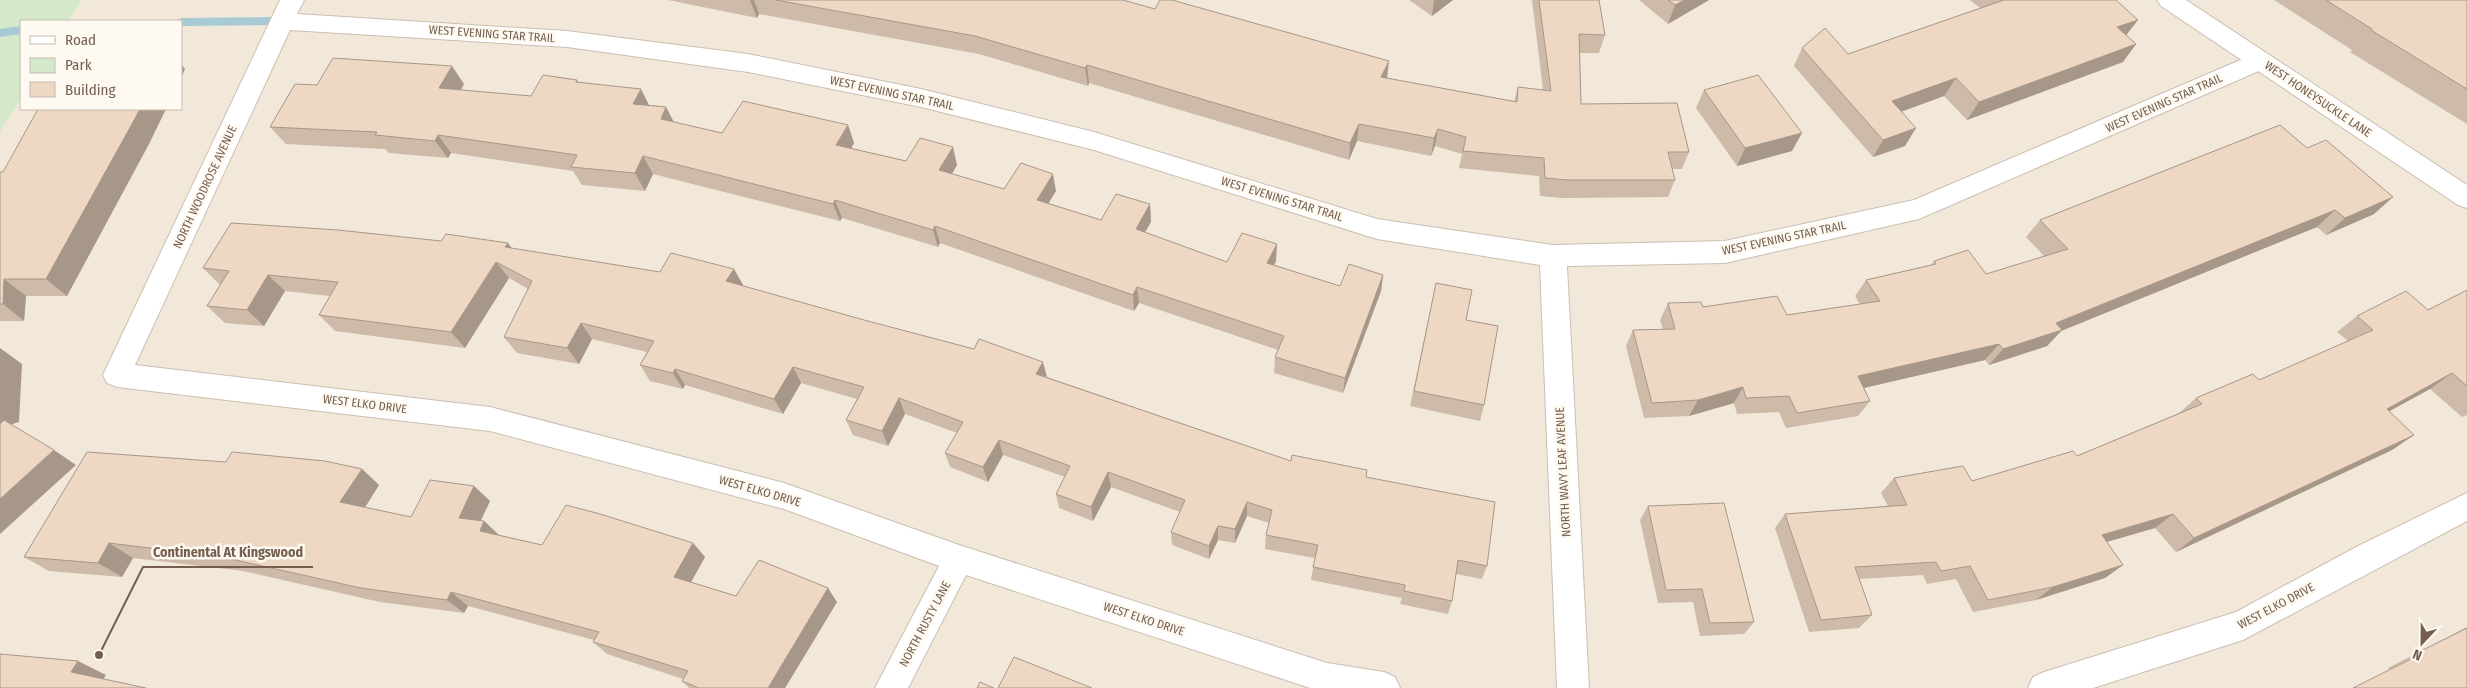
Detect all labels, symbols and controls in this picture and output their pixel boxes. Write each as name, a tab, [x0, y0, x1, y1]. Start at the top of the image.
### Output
legend	[20, 20, 182, 110]
street label: WEST EVENING STAR TRAIL	[428, 23, 556, 45]
text: Road	[65, 31, 96, 49]
text: Park	[65, 56, 92, 74]
street label: WEST HONEYSUCKLE LANE	[2262, 58, 2374, 140]
street label: WEST EVENING STAR TRAIL	[2103, 71, 2225, 135]
street label: WEST EVENING STAR TRAIL	[829, 73, 956, 113]
text: Building	[65, 81, 116, 99]
street label: NORTH WOODROSE AVENUE	[170, 123, 240, 251]
street label: WEST EVENING STAR TRAIL	[1219, 174, 1345, 224]
street label: WEST EVENING STAR TRAIL	[1721, 218, 1848, 258]
street label: WEST ELKO DRIVE	[322, 392, 408, 416]
street label: NORTH WAVY LEAF AVENUE	[1553, 406, 1573, 537]
street label: WEST ELKO DRIVE	[717, 473, 803, 509]
callout: Continental At Kingswood	[143, 538, 313, 567]
text: Continental At Kingswood	[153, 544, 303, 561]
street label: NORTH RUSTY LANE	[897, 579, 954, 669]
street label: WEST ELKO DRIVE	[2235, 580, 2317, 632]
street label: WEST ELKO DRIVE	[1102, 599, 1187, 639]
north arrow	[2397, 618, 2447, 668]
text: N	[2410, 645, 2424, 664]

